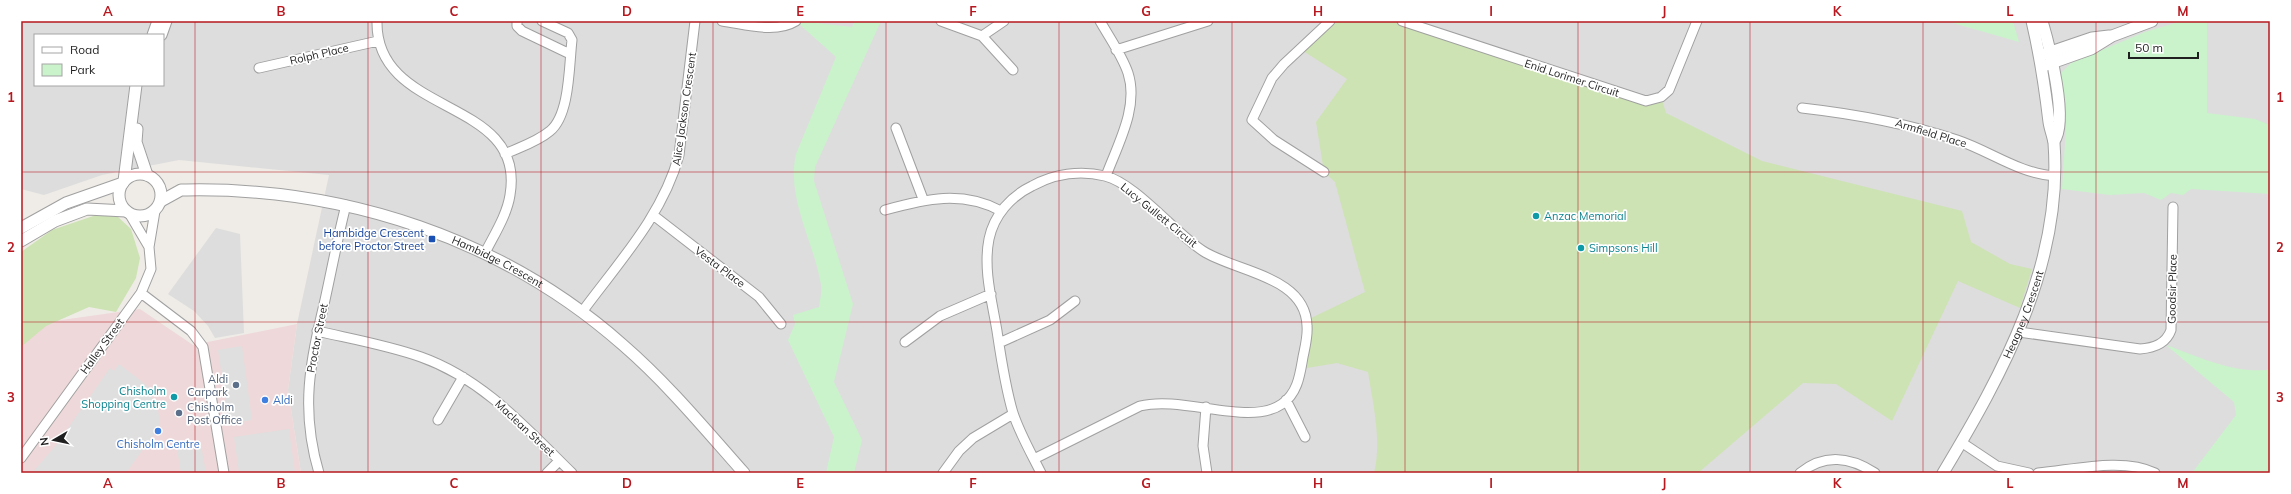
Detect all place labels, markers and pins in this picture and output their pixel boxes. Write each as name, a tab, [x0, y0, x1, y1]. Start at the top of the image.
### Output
place label: Anzac Memorial	[1544, 209, 1626, 223]
marker: Anzac Memorial	[1531, 211, 1541, 221]
place label: Hambidge Crescent before Proctor Street	[319, 226, 424, 253]
marker: Hambidge Crescent before Proctor Street	[427, 234, 437, 244]
place label: Simpsons Hill	[1589, 241, 1658, 255]
marker: Simpsons Hill	[1576, 243, 1586, 253]
place label: Aldi Carpark	[187, 372, 228, 399]
marker: Aldi Carpark	[231, 380, 241, 390]
place label: Chisholm Shopping Centre	[81, 384, 166, 411]
marker: Chisholm Shopping Centre	[169, 392, 179, 402]
place label: Aldi	[273, 393, 293, 407]
marker: Aldi	[260, 395, 270, 405]
place label: Chisholm Post Office	[187, 400, 242, 427]
marker: Chisholm Post Office	[174, 408, 184, 418]
marker: Chisholm Centre	[153, 426, 163, 436]
place label: Chisholm Centre	[116, 437, 200, 451]

